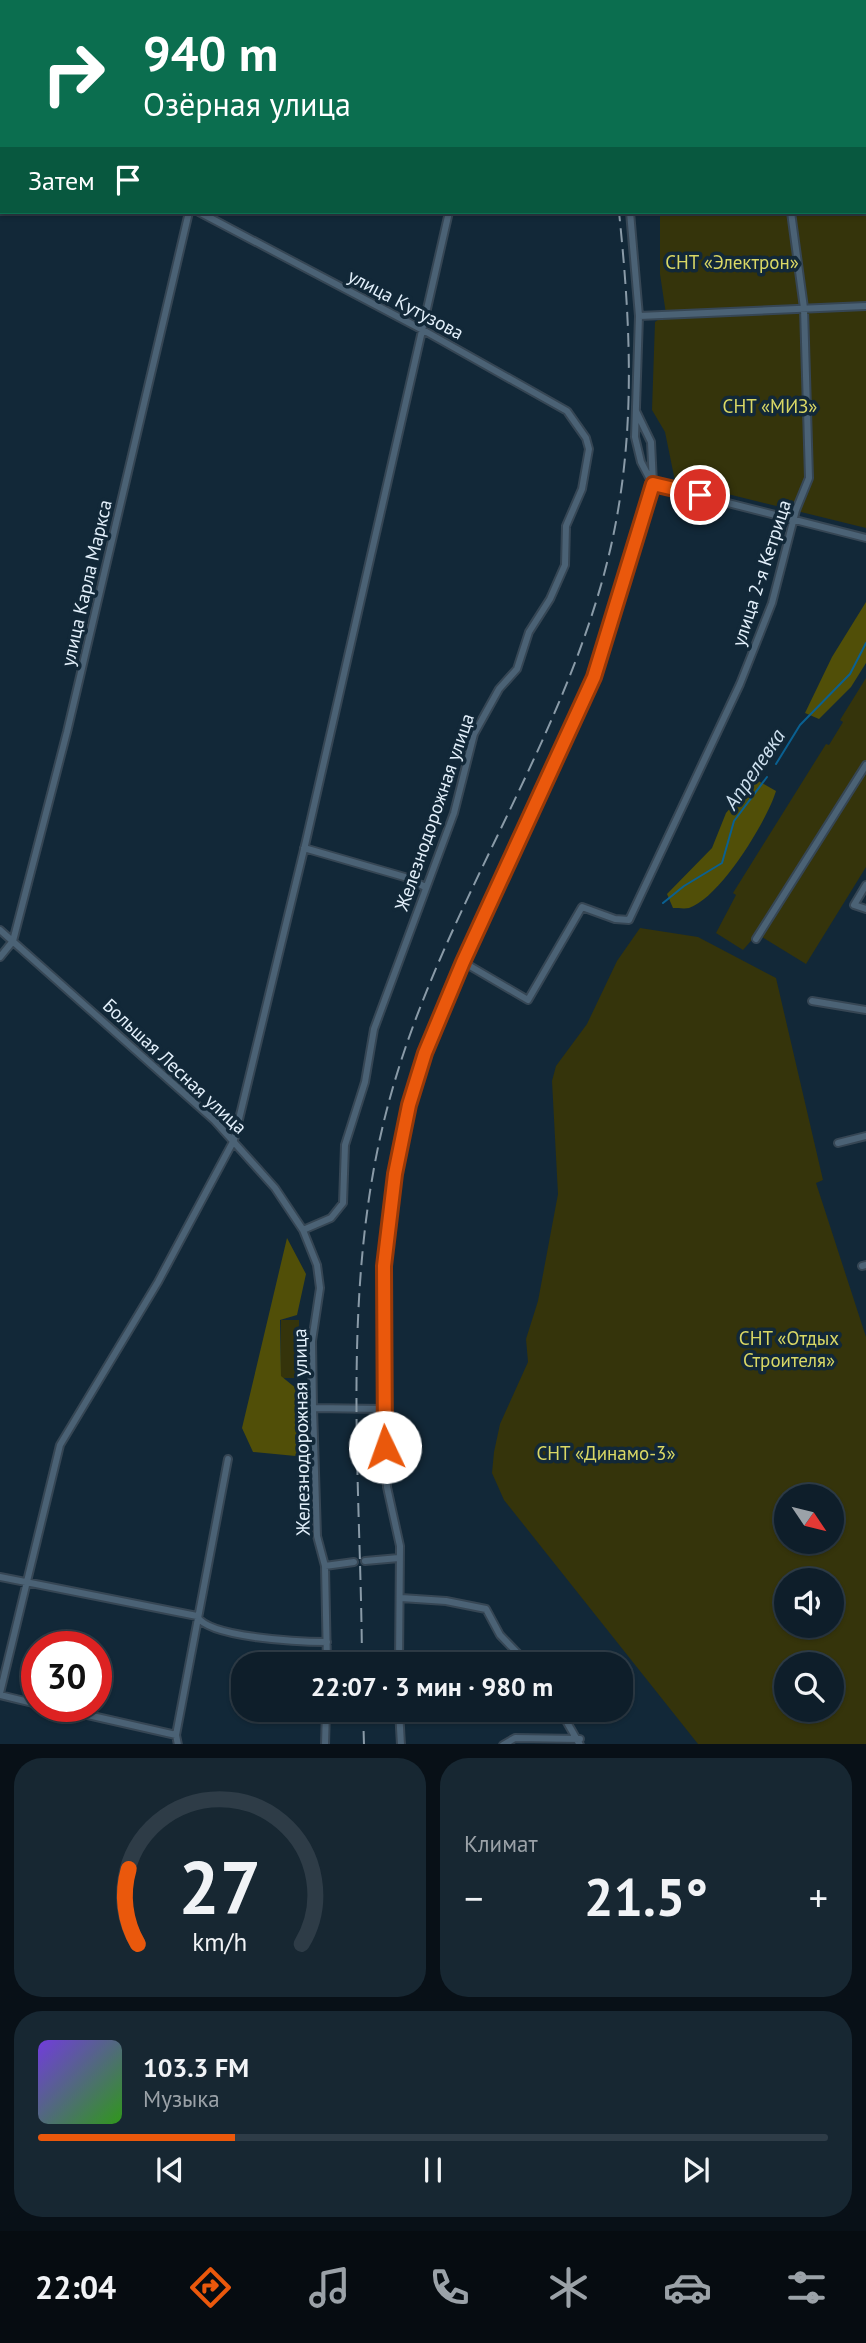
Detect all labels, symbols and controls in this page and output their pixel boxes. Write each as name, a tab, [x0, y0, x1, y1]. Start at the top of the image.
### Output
text: 940 m	[143, 21, 278, 85]
icon: right	[28, 28, 119, 119]
text: Озёрная улица	[143, 83, 351, 125]
icon: arrive	[109, 161, 147, 199]
text: Затем	[28, 164, 95, 197]
park label: СНТ «Электрон»	[665, 250, 799, 274]
street label: улица Кутузова	[344, 263, 468, 345]
park label: СНТ «МИЗ»	[723, 394, 817, 418]
pin	[670, 465, 730, 525]
icon: arrive	[681, 476, 719, 514]
street label: улица Карла Маркса	[55, 497, 117, 669]
street label: улица 2-я Кетрица	[726, 497, 796, 649]
street label: Железнодорожная улица	[389, 710, 479, 915]
water label: Апрелевка	[717, 723, 791, 815]
street label: Большая Лесная улица	[98, 993, 252, 1139]
park label: СНТ «Отдых Строителя»	[739, 1326, 839, 1372]
street label: Железнодорожная улица	[287, 1328, 315, 1537]
position arrow	[348, 1410, 422, 1484]
park label: СНТ «Динамо-3»	[536, 1441, 676, 1465]
north arrow	[774, 1484, 844, 1554]
map controls	[774, 1484, 844, 1722]
button: sound	[774, 1568, 844, 1638]
speed limit sign: 30	[21, 1631, 112, 1722]
button: search	[774, 1652, 844, 1722]
text: 22:07 · 3 мин · 980 m	[311, 1670, 553, 1703]
text: Климат	[464, 1829, 538, 1858]
text: 27	[179, 1840, 261, 1934]
text: 21.5°	[584, 1863, 708, 1930]
text: −	[464, 1873, 483, 1922]
text: +	[809, 1873, 828, 1922]
text: km/h	[193, 1925, 247, 1957]
text: 103.3 FM	[143, 2051, 249, 2084]
text: Музыка	[143, 2084, 220, 2113]
icon: previous	[151, 2151, 189, 2189]
icon: pause	[414, 2151, 452, 2189]
icon: next	[677, 2151, 715, 2189]
icon: directions	[186, 2263, 235, 2312]
icon: music	[305, 2263, 354, 2312]
icon: phone	[425, 2263, 474, 2312]
icon: climate	[544, 2263, 593, 2312]
icon: car	[663, 2263, 712, 2312]
icon: filters	[782, 2263, 831, 2312]
text: 22:04	[35, 2266, 116, 2308]

